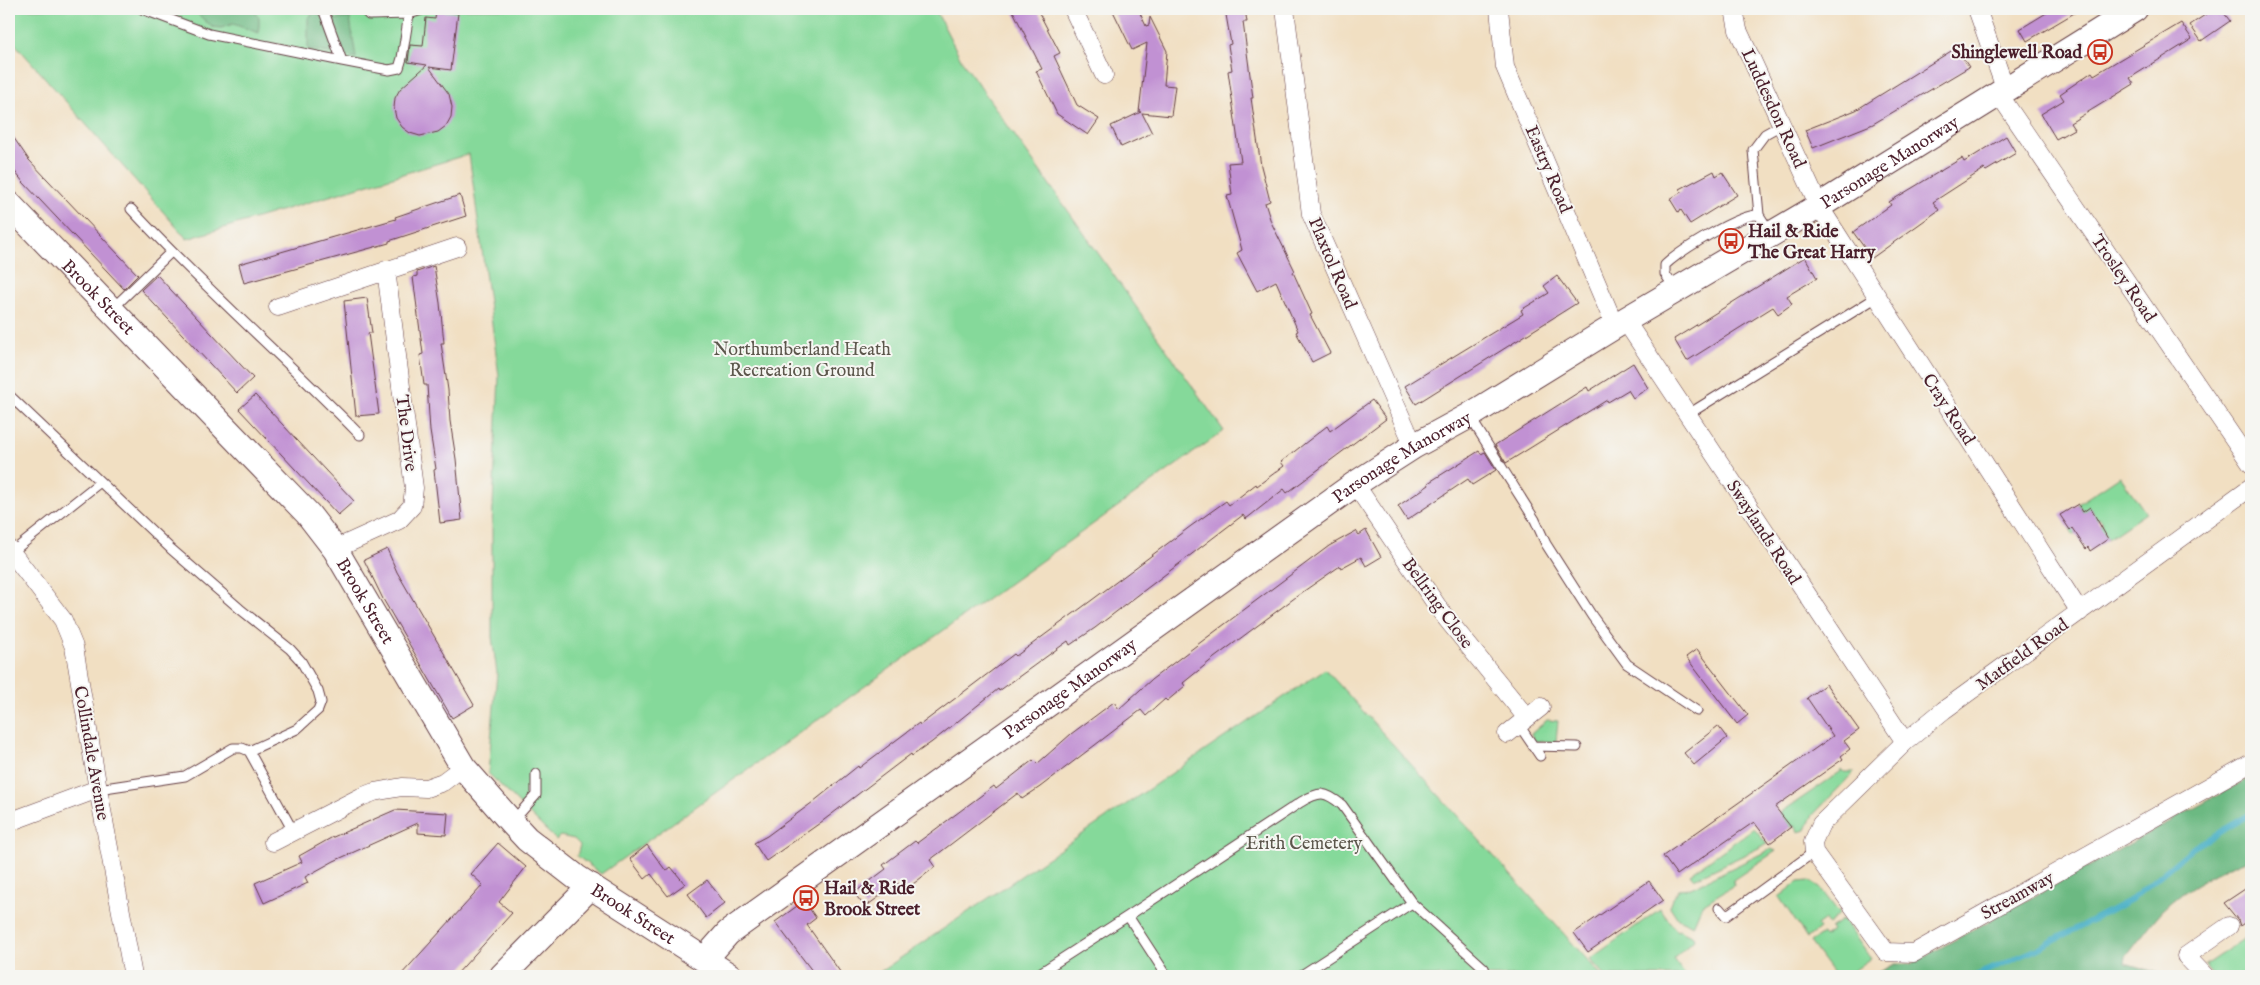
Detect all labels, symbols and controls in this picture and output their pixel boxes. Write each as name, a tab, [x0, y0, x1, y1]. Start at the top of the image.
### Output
bus stop icon: Shinglewell Road	[2087, 39, 2113, 65]
place label: Shinglewell Road	[1951, 42, 2082, 65]
street label: Luddesdon Road	[1735, 45, 1811, 172]
street label: Parsonage Manorway	[1817, 111, 1964, 215]
street label: Eastry Road	[1519, 122, 1576, 217]
street label: Plaxtol Road	[1302, 214, 1361, 313]
place label: Hail & Ride The Great Harry	[1747, 221, 1876, 265]
bus stop icon: Hail & Ride The Great Harry	[1718, 228, 1744, 254]
street label: Trosley Road	[2085, 231, 2161, 327]
street label: Brook Street	[56, 255, 139, 340]
park label: Northumberland Heath Recreation Ground	[713, 339, 891, 383]
street label: Cray Road	[1916, 370, 1980, 450]
street label: The Drive	[389, 394, 422, 473]
street label: Parsonage Manorway	[1329, 407, 1476, 509]
street label: Swaylands Road	[1720, 476, 1805, 590]
street label: Brook Street	[330, 554, 398, 649]
street label: Bellring Close	[1396, 554, 1477, 654]
street label: Matfield Road	[1972, 614, 2074, 696]
street label: Parsonage Manorway	[999, 634, 1142, 745]
street label: Collindale Avenue	[67, 684, 114, 822]
park label: Erith Cemetery	[1246, 833, 1362, 856]
street label: Streamway	[1977, 867, 2058, 926]
place label: Hail & Ride Brook Street	[824, 878, 921, 922]
street label: Brook Street	[586, 879, 679, 951]
bus stop icon: Hail & Ride Brook Street	[793, 885, 819, 911]

